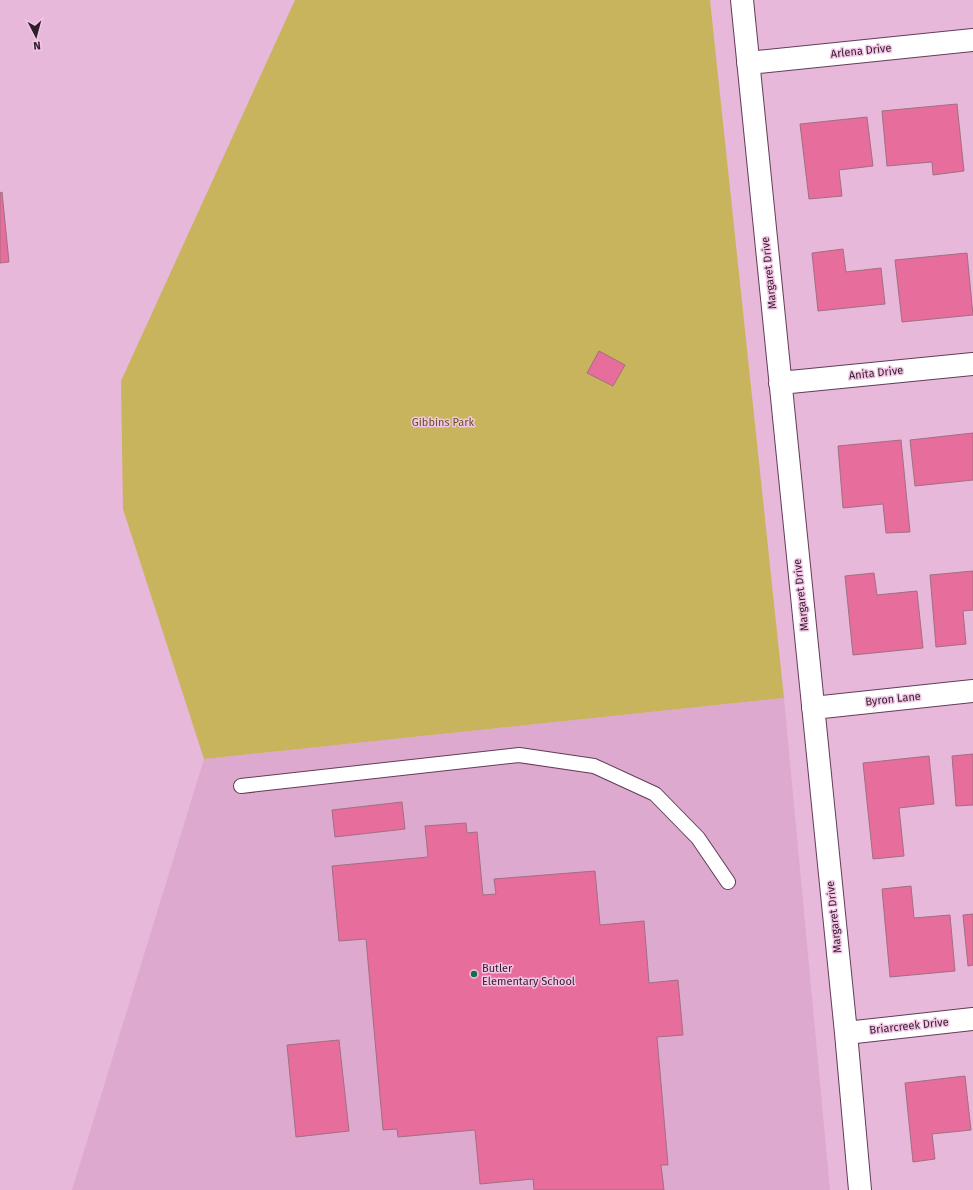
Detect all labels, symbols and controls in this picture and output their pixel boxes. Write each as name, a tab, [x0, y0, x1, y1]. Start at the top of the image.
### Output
north arrow	[16, 16, 56, 56]
text: N	[33, 39, 41, 52]
street label: Arlena Drive	[830, 41, 892, 61]
street label: Margaret Drive	[759, 236, 779, 310]
street label: Anita Drive	[848, 364, 904, 382]
park label: Gibbins Park	[412, 416, 475, 429]
street label: Margaret Drive	[791, 558, 811, 632]
street label: Byron Lane	[865, 690, 921, 708]
street label: Margaret Drive	[824, 880, 844, 954]
place label: Butler Elementary School	[482, 962, 575, 988]
marker: Butler Elementary School	[469, 969, 479, 979]
street label: Briarcreek Drive	[869, 1015, 949, 1037]

